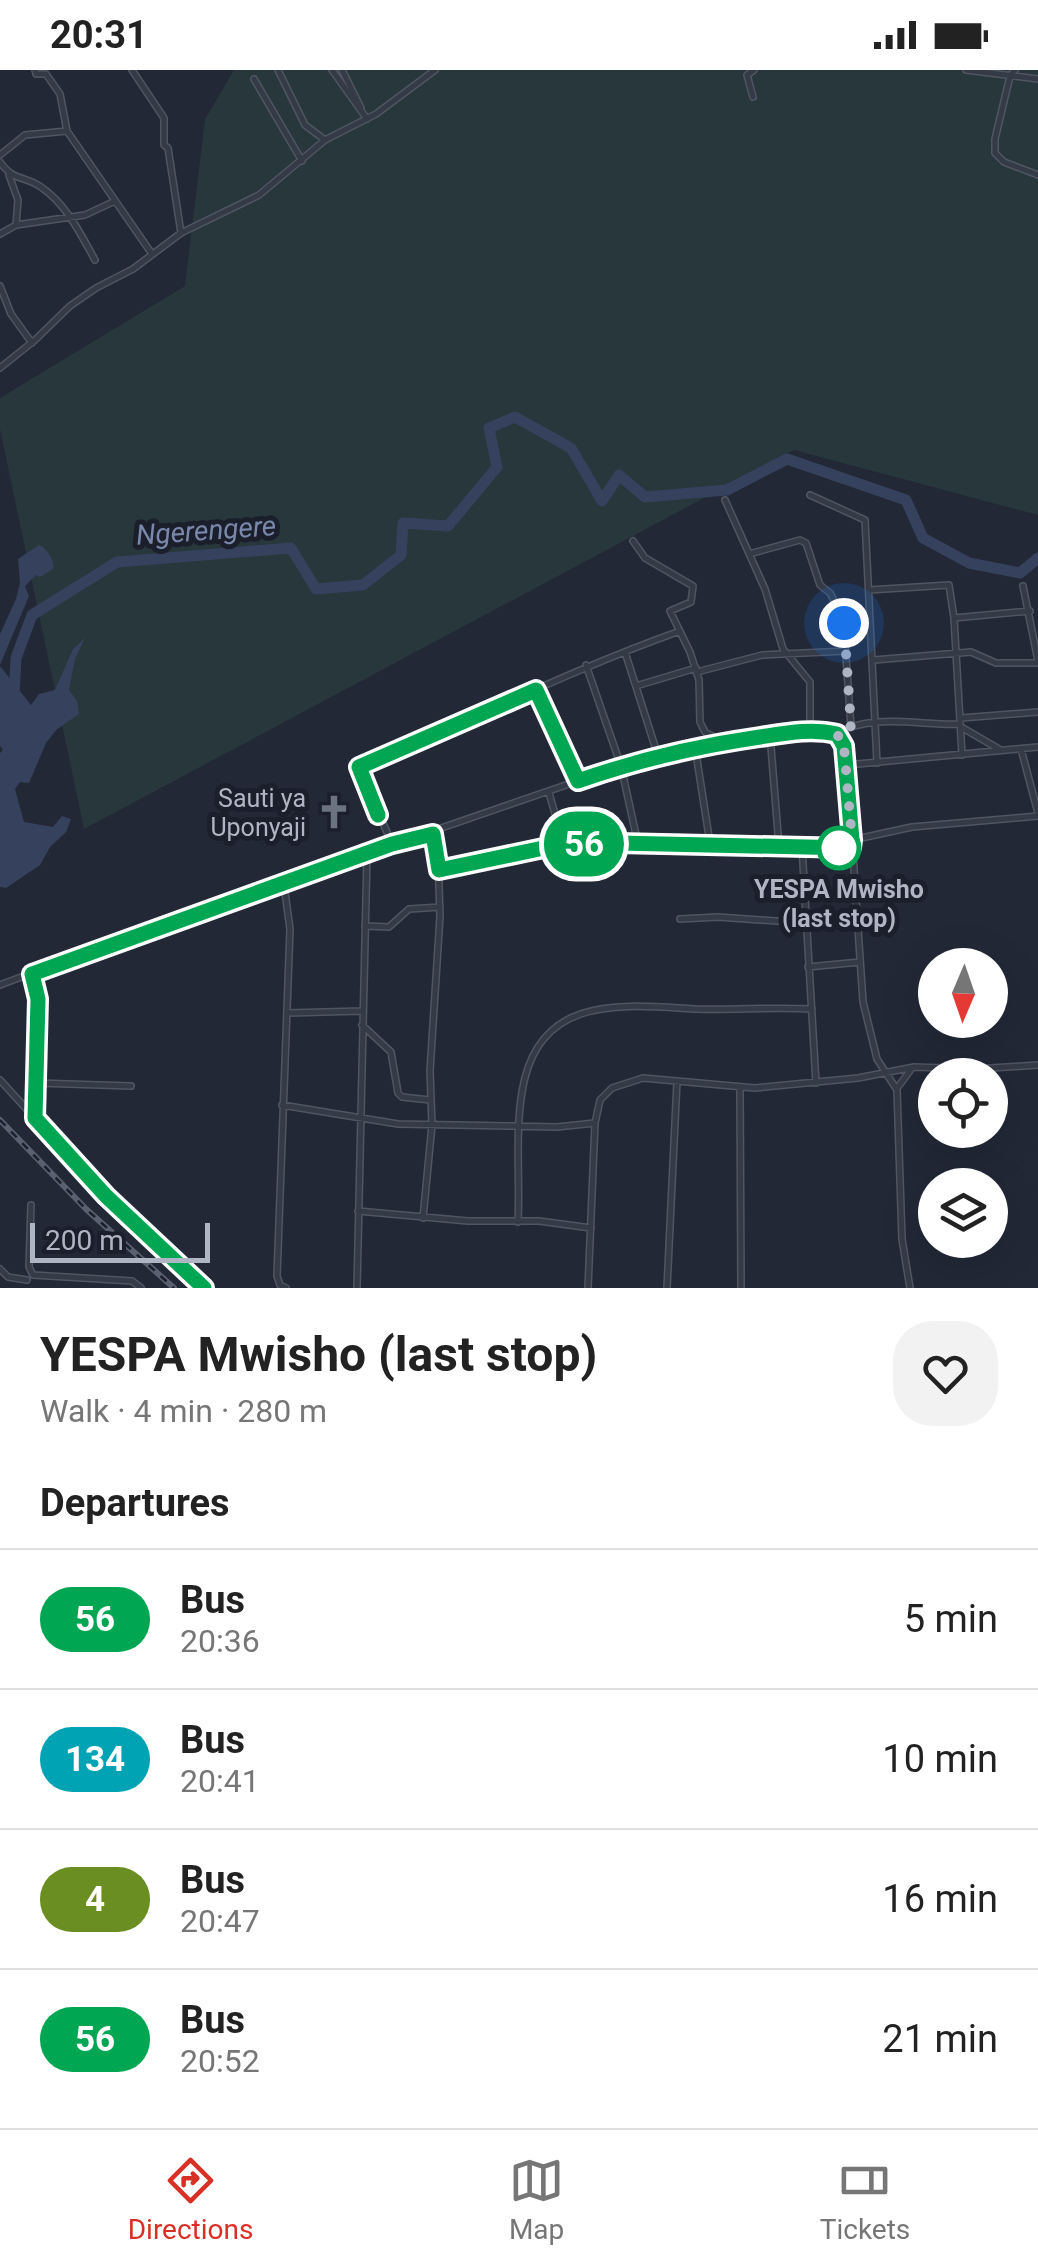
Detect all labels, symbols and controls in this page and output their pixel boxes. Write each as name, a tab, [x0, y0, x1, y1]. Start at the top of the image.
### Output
text: 20:31	[50, 13, 148, 57]
water label: Ngerengere	[135, 509, 277, 552]
your location	[819, 598, 869, 648]
place label: Sauti ya Uponyaji	[210, 784, 306, 842]
church icon: Sauti ya Uponyaji	[315, 793, 353, 831]
line badge: 56	[539, 812, 629, 876]
text: 56	[564, 824, 604, 865]
marker: YESPA Mwisho (last stop)	[818, 827, 860, 869]
place label: YESPA Mwisho (last stop)	[754, 875, 924, 933]
north arrow	[918, 948, 1008, 1038]
map controls	[918, 948, 1008, 1258]
button: locate	[918, 1058, 1008, 1148]
button: layers	[918, 1168, 1008, 1258]
scale bar	[30, 1218, 210, 1262]
text: 200 m	[45, 1224, 124, 1257]
button: heart	[893, 1321, 998, 1426]
text: YESPA Mwisho (last stop)	[40, 1326, 597, 1383]
text: Walk · 4 min · 280 m	[40, 1392, 327, 1430]
text: Departures	[40, 1481, 230, 1525]
text: Bus	[180, 1578, 245, 1622]
text: 5 min	[904, 1597, 998, 1641]
text: 56	[75, 1599, 115, 1640]
text: 20:36	[180, 1622, 260, 1660]
text: Bus	[180, 1718, 245, 1762]
text: 10 min	[882, 1737, 998, 1781]
text: 134	[65, 1739, 125, 1780]
text: 20:41	[180, 1762, 260, 1800]
text: Bus	[180, 1858, 245, 1902]
text: 16 min	[882, 1877, 998, 1921]
text: 4	[85, 1879, 105, 1920]
text: 20:47	[180, 1902, 260, 1940]
text: Bus	[180, 1998, 245, 2042]
text: 21 min	[882, 2017, 998, 2061]
text: 56	[75, 2019, 115, 2060]
text: 20:52	[180, 2042, 260, 2080]
tab: Directions	[128, 2153, 253, 2246]
tab: Map	[509, 2153, 564, 2246]
tab: Tickets	[820, 2153, 910, 2246]

